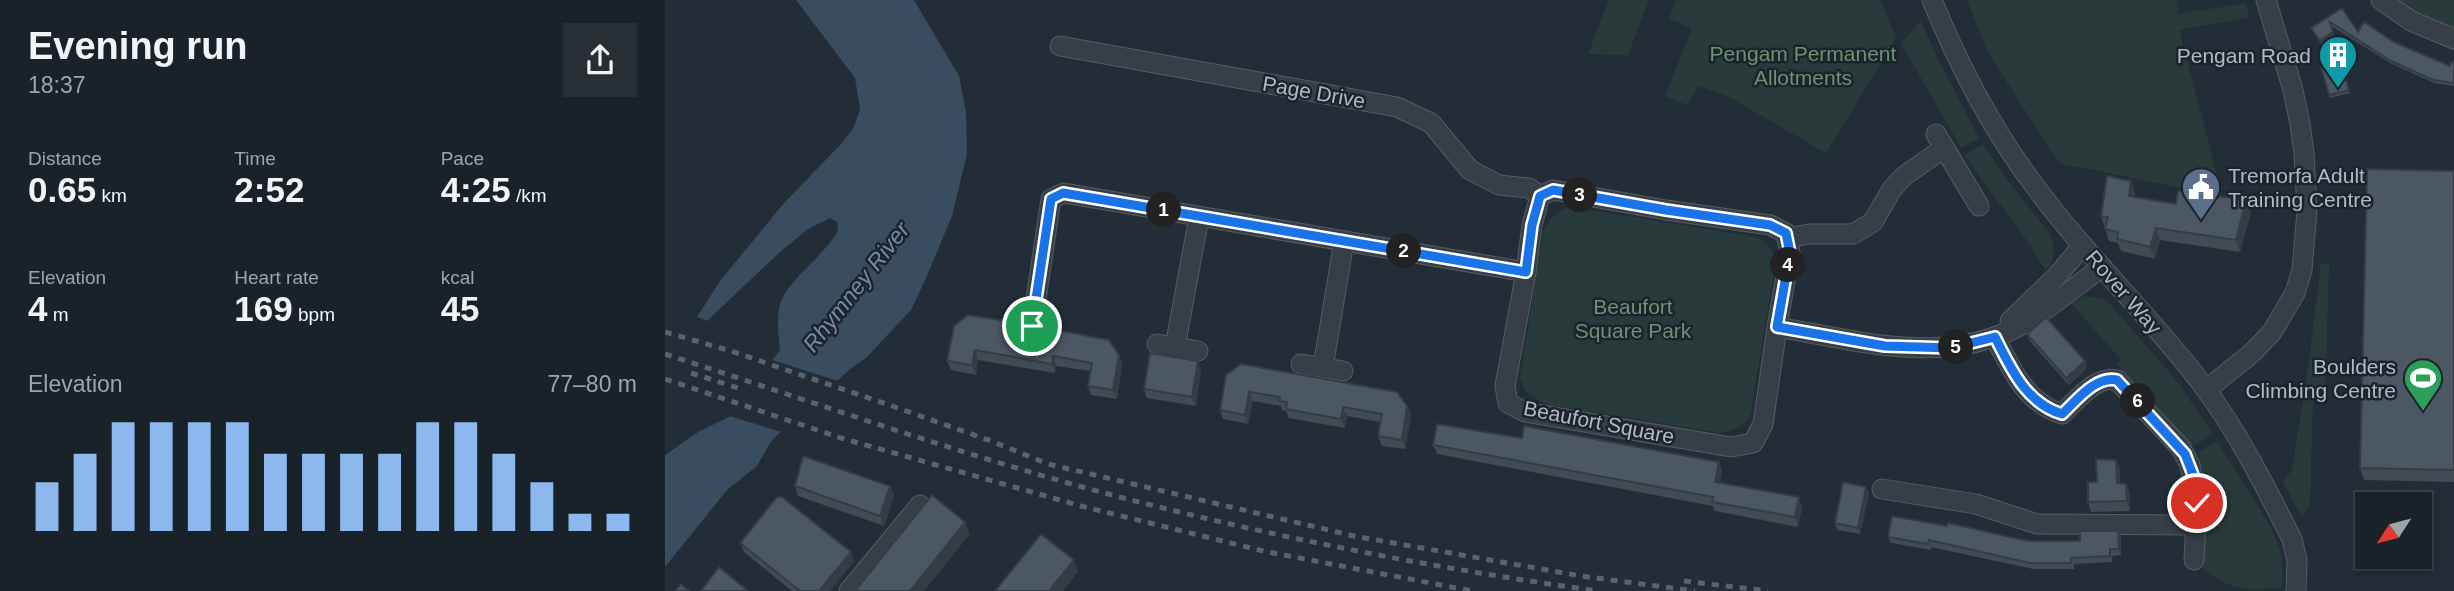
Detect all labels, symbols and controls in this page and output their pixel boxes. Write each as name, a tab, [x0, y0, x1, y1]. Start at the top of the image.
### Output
button: share	[563, 23, 637, 97]
text: Evening run	[28, 25, 248, 67]
building icon: Pengam Road	[2317, 34, 2359, 89]
park label: Pengam Permanent Allotments	[1710, 42, 1897, 89]
place label: Pengam Road	[2177, 44, 2311, 67]
text: 18:37	[28, 72, 86, 98]
street label: Page Drive	[1261, 72, 1367, 112]
text: Distance	[28, 148, 102, 169]
text: Time	[234, 148, 276, 169]
text: Pace	[441, 148, 484, 169]
place label: Tremorfa Adult Training Centre	[2228, 164, 2372, 211]
public building icon: Tremorfa Adult Training Centre	[2180, 166, 2222, 221]
text: 0.65	[28, 170, 96, 209]
text: 2:52	[234, 170, 304, 209]
text: 4:25	[441, 170, 511, 209]
pin: 3	[1563, 178, 1597, 212]
text: 3	[1574, 184, 1585, 205]
text: km	[96, 185, 127, 206]
text: /km	[511, 185, 547, 206]
pin: 1	[1147, 192, 1181, 228]
text: 1	[1158, 199, 1169, 220]
water label: Rhymney River	[797, 216, 915, 357]
pin: 2	[1387, 233, 1421, 268]
text: 2	[1398, 240, 1409, 261]
street label: Rover Way	[2082, 246, 2167, 339]
pin: 4	[1771, 247, 1805, 282]
text: 4	[1782, 254, 1793, 275]
text: Elevation	[28, 267, 106, 288]
text: Heart rate	[234, 267, 319, 288]
text: kcal	[441, 267, 474, 288]
text: 4	[28, 289, 47, 328]
text: 169	[234, 289, 293, 328]
text: 45	[441, 289, 480, 328]
park label: Beaufort Square Park	[1575, 295, 1692, 342]
pin	[1002, 296, 1062, 356]
text: m	[47, 304, 69, 325]
text: bpm	[293, 304, 335, 325]
icon: arrive	[1013, 307, 1051, 345]
pin: 5	[1939, 330, 1973, 364]
text: 5	[1950, 336, 1961, 357]
place label: Boulders Climbing Centre	[2245, 355, 2396, 402]
sports icon: Boulders Climbing Centre	[2402, 357, 2444, 412]
text: Elevation	[28, 371, 123, 397]
text: 77–80 m	[547, 371, 637, 397]
pin: 6	[2121, 384, 2155, 418]
text: 6	[2132, 390, 2143, 411]
street label: Beaufort Square	[1522, 396, 1676, 448]
pin	[2167, 473, 2227, 533]
icon: check	[2178, 484, 2216, 522]
north arrow	[2355, 492, 2433, 569]
map controls	[2355, 492, 2432, 569]

